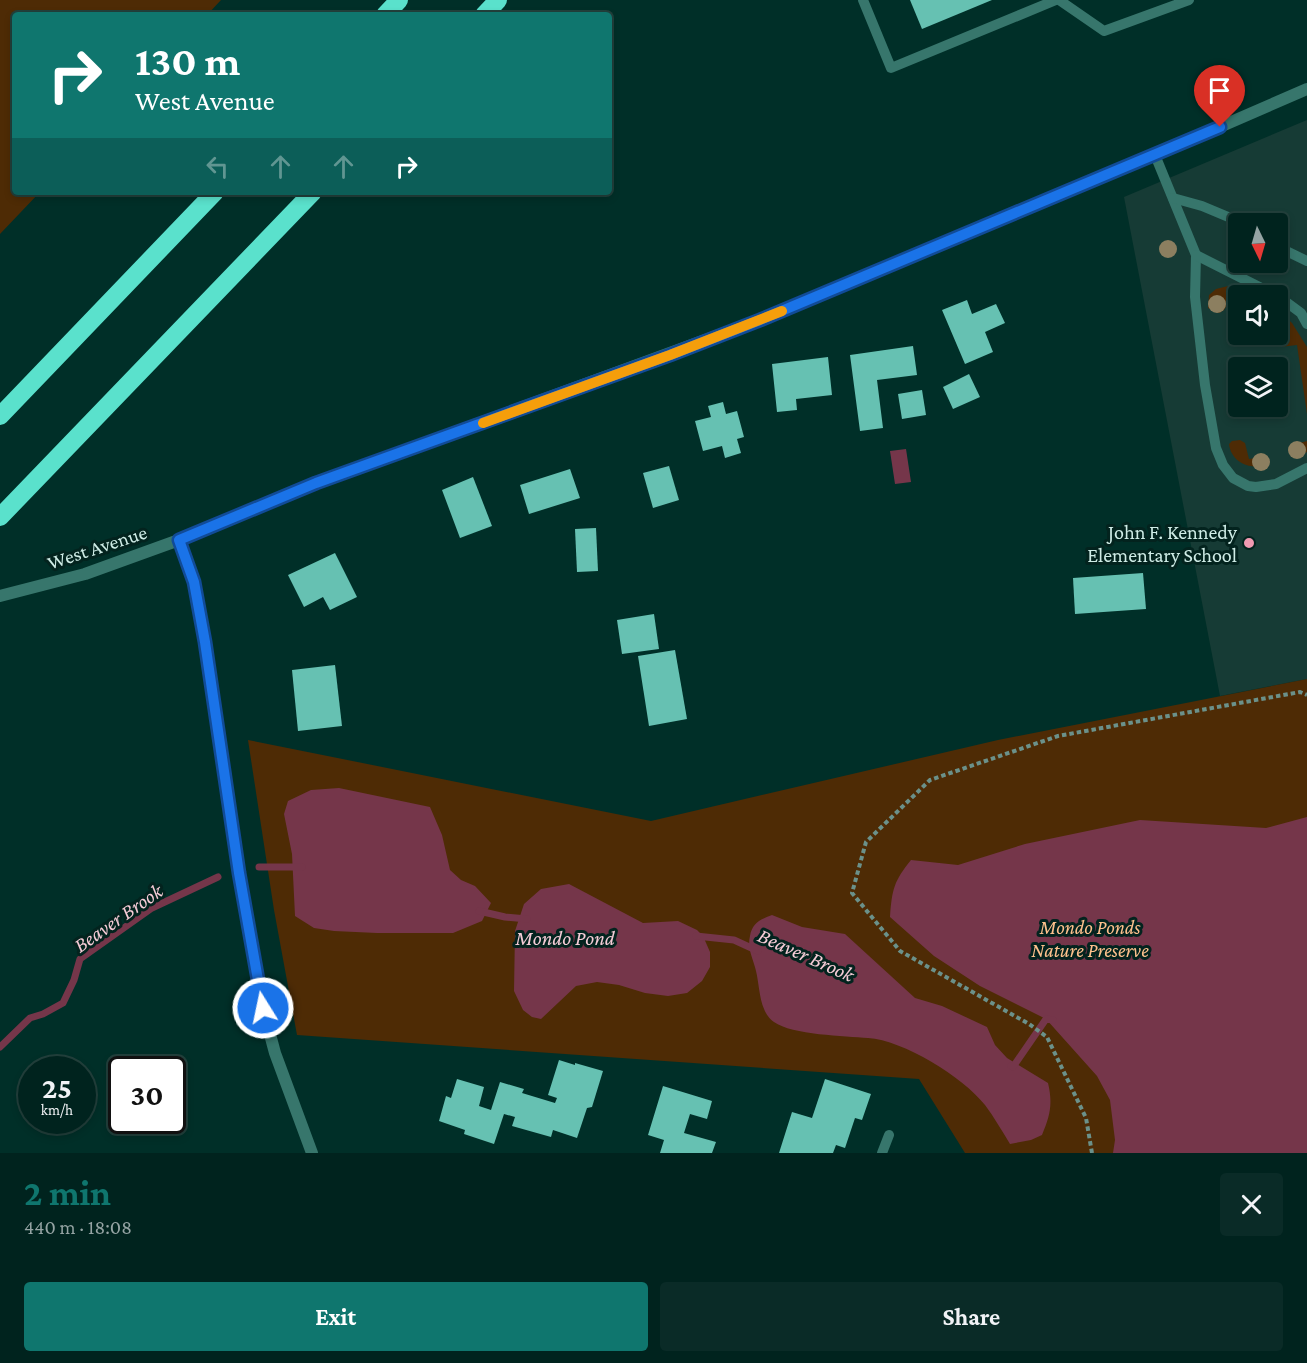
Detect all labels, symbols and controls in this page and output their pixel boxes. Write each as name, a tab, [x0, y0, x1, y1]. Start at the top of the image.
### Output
icon: right	[36, 36, 114, 114]
text: 130 m	[135, 37, 240, 84]
pin	[1194, 65, 1245, 127]
icon: arrive	[1203, 74, 1236, 107]
text: West Avenue	[135, 86, 275, 116]
icon: left	[201, 150, 234, 183]
icon: ahead	[264, 150, 297, 183]
icon: ahead	[327, 150, 360, 183]
icon: right	[390, 150, 423, 183]
north arrow	[1228, 213, 1288, 273]
map controls	[1228, 213, 1288, 417]
button: sound	[1228, 285, 1288, 345]
button: layers	[1228, 357, 1288, 417]
street label: West Avenue	[44, 520, 150, 573]
place label: John F. Kennedy Elementary School	[1087, 521, 1238, 567]
marker: John F. Kennedy Elementary School	[1242, 536, 1256, 550]
water label: Beaver Brook	[69, 878, 168, 957]
park label: Mondo Ponds Nature Preserve	[1031, 916, 1149, 961]
water label: Beaver Brook	[754, 923, 859, 987]
water label: Mondo Pond	[514, 926, 616, 950]
position arrow	[231, 976, 295, 1040]
speed limit sign: 30	[108, 1056, 186, 1134]
text: 25	[42, 1071, 72, 1104]
text: km/h	[41, 1102, 73, 1118]
text: 2 min	[24, 1173, 111, 1213]
button: close	[1220, 1173, 1283, 1236]
text: 440 m · 18:08	[24, 1216, 132, 1238]
button: Exit	[24, 1282, 648, 1351]
button: Share	[660, 1282, 1283, 1351]

